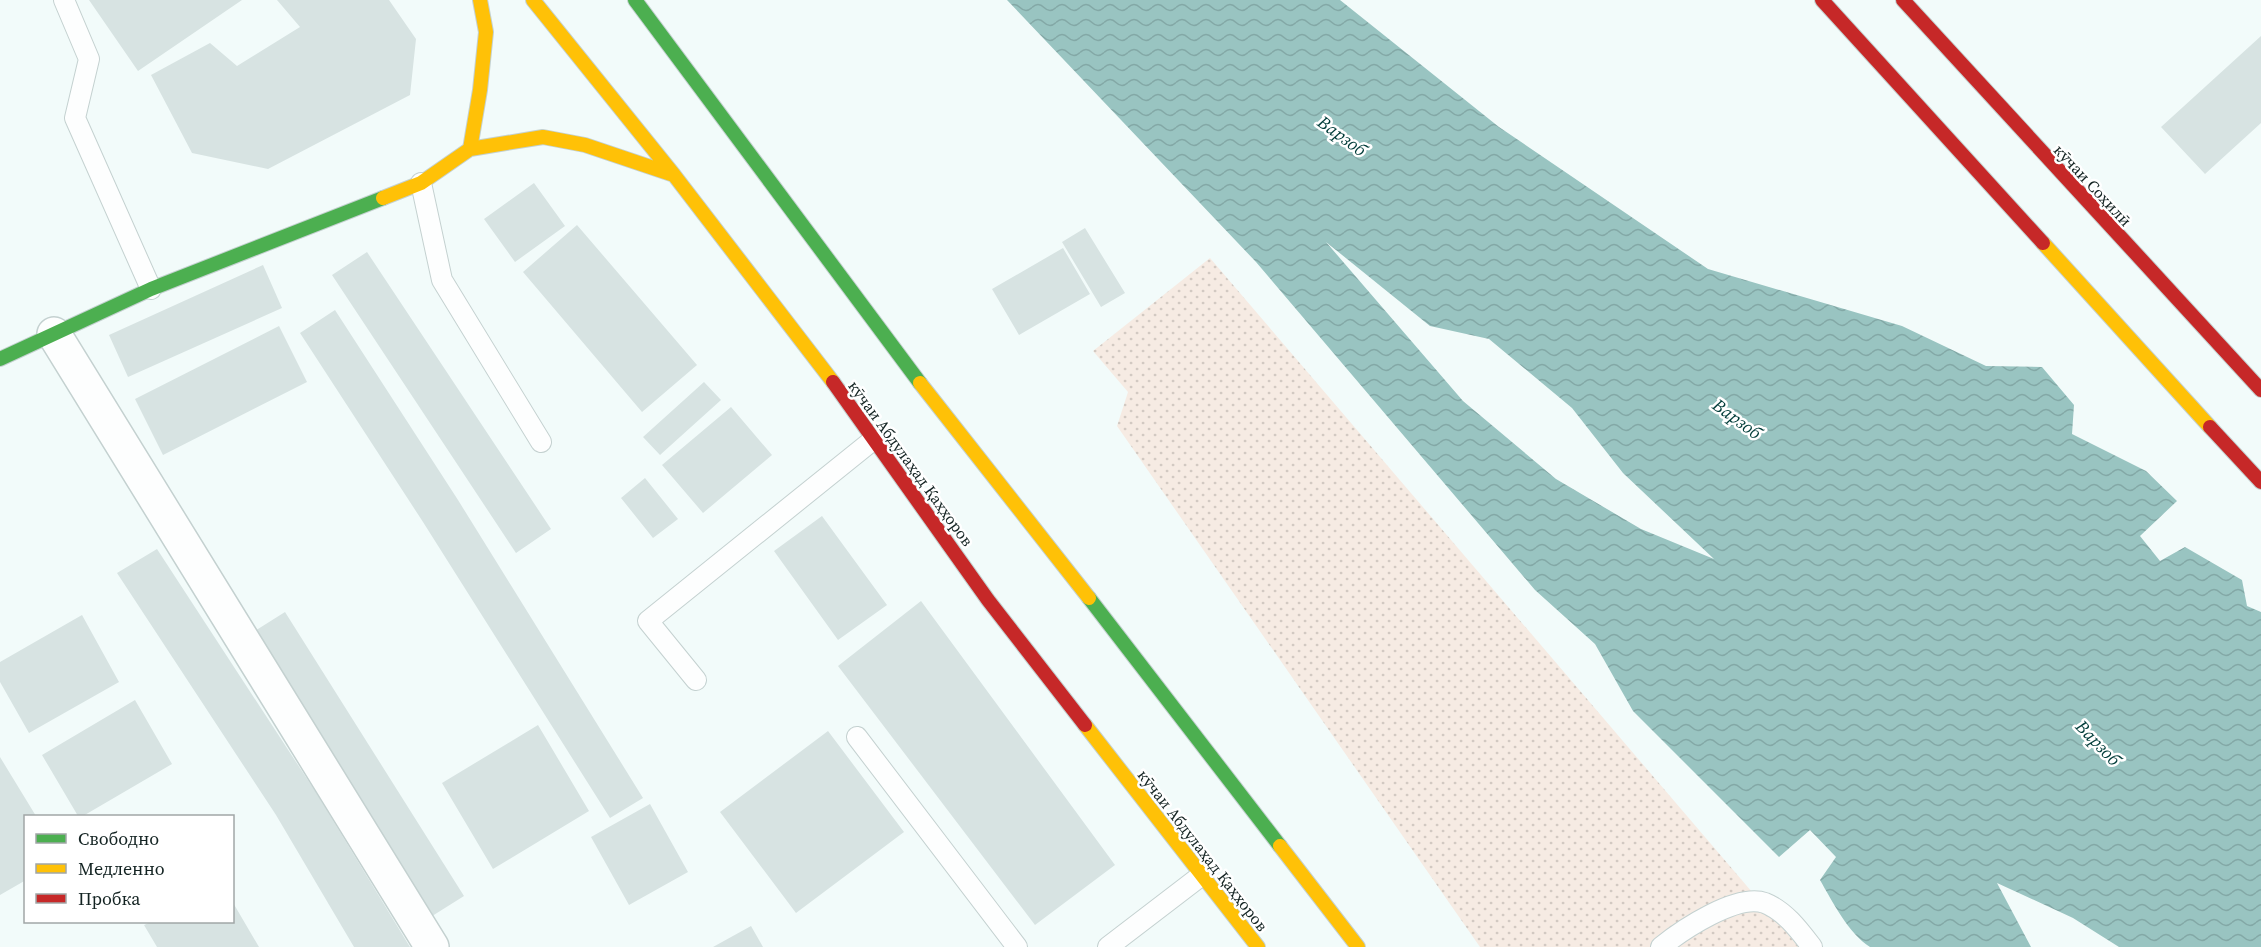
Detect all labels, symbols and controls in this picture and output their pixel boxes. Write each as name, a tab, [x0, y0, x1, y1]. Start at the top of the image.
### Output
water label: Варзоб	[1312, 109, 1373, 163]
street label: кӯчаи Соҳилӣ	[2049, 139, 2137, 231]
street label: кӯчаи Абдулаҳад Қаҳҳоров	[843, 376, 979, 550]
water label: Варзоб	[1707, 392, 1768, 446]
water label: Варзоб	[2070, 713, 2128, 772]
street label: кӯчаи Абдулаҳад Қаҳҳоров	[1133, 764, 1273, 936]
legend	[24, 815, 234, 923]
text: Свободно	[78, 826, 159, 851]
text: Медленно	[78, 856, 165, 881]
text: Пробка	[78, 886, 141, 911]

